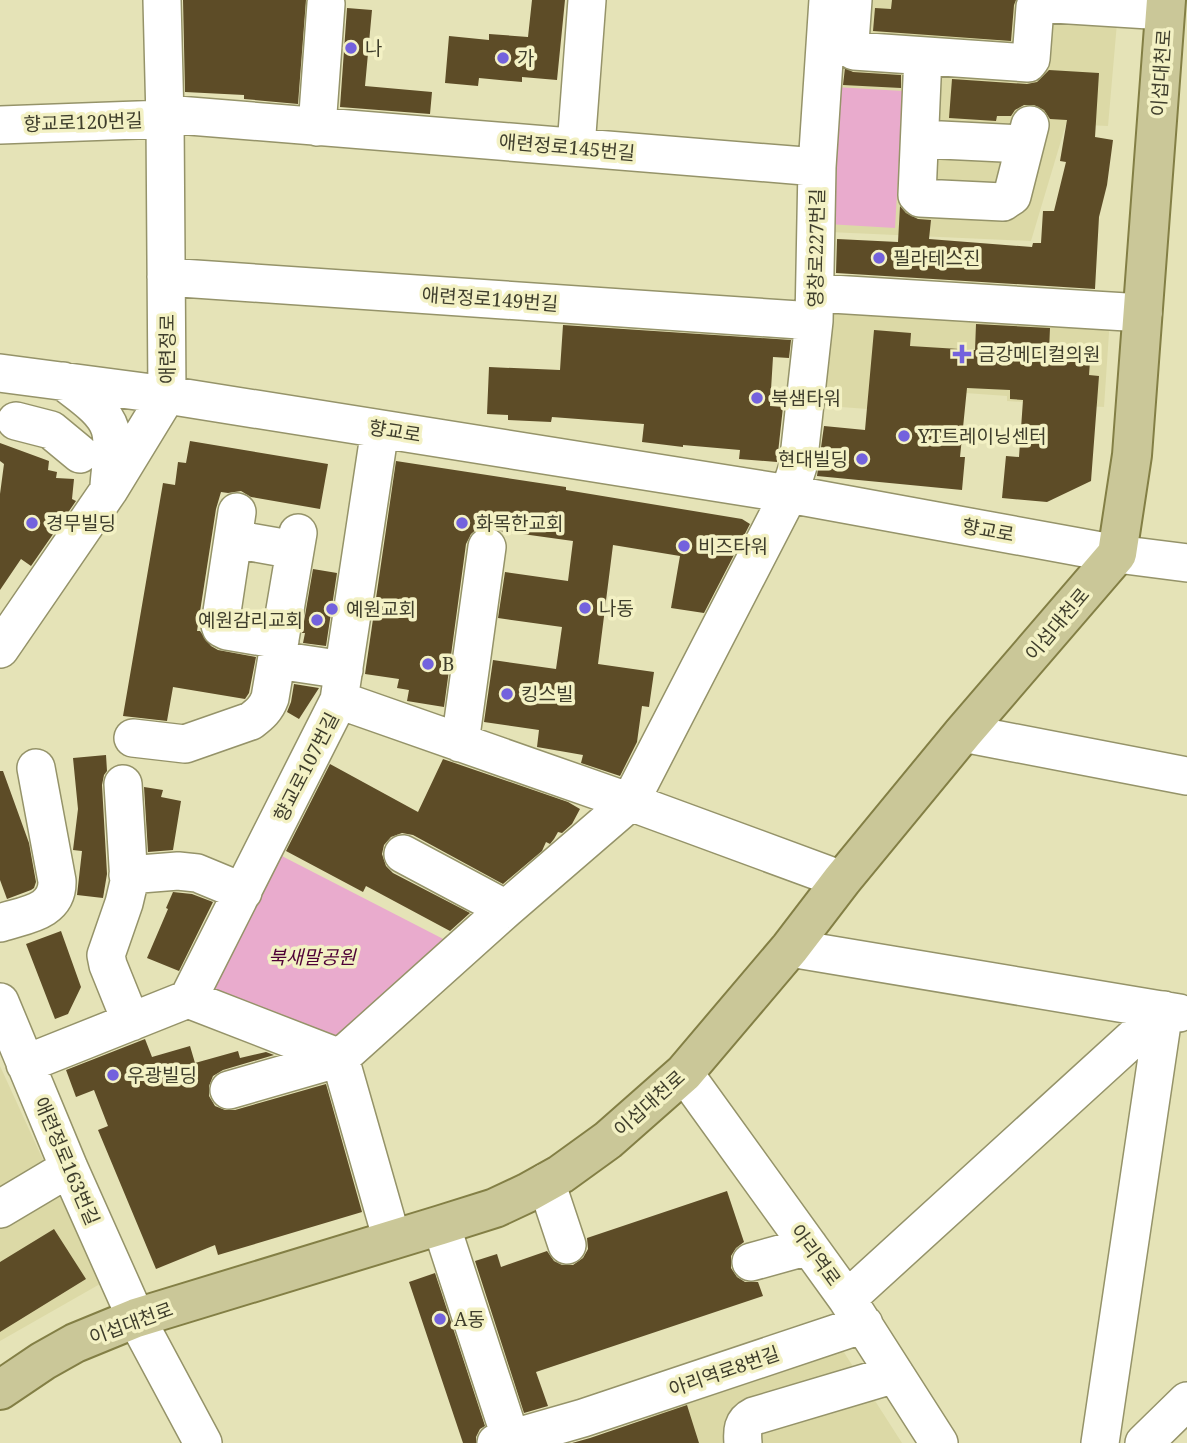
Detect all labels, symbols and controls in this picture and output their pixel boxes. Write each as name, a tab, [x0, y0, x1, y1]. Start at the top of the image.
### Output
street label: 이섭대천로	[1145, 28, 1177, 118]
place label: 나	[365, 35, 382, 61]
marker: 나	[343, 40, 359, 56]
place label: 가	[517, 45, 534, 71]
marker: 가	[495, 50, 511, 66]
street label: 향교로120번길	[23, 107, 143, 137]
street label: 애련정로145번길	[498, 128, 636, 166]
street label: 영창로227번길	[802, 188, 830, 308]
place label: 필라테스진	[893, 245, 980, 271]
marker: 필라테스진	[871, 250, 887, 266]
street label: 애련정로149번길	[421, 281, 559, 317]
street label: 애련정로	[154, 314, 180, 384]
place label: 금강메디컬의원	[978, 341, 1100, 367]
marker: 금강메디컬의원	[952, 344, 972, 364]
place label: 북샘타워	[771, 385, 841, 411]
marker: 북샘타워	[749, 390, 765, 406]
street label: 향교로	[367, 414, 423, 448]
place label: YT트레이닝센터	[917, 423, 1046, 449]
marker: YT트레이닝센터	[896, 428, 912, 444]
place label: 현대빌딩	[778, 446, 848, 472]
marker: 현대빌딩	[854, 451, 870, 467]
place label: 경무빌딩	[46, 510, 116, 536]
place label: 화목한교회	[476, 510, 563, 536]
street label: 향교로	[960, 513, 1016, 547]
marker: 경무빌딩	[24, 515, 40, 531]
marker: 화목한교회	[454, 515, 470, 531]
place label: 비즈타워	[698, 533, 768, 559]
marker: 비즈타워	[676, 538, 692, 554]
street label: 이섭대천로	[1019, 582, 1095, 666]
place label: 나동	[599, 595, 634, 621]
place label: 예원교회	[346, 596, 416, 622]
marker: 나동	[577, 600, 593, 616]
marker: 예원교회	[324, 601, 340, 617]
place label: 예원감리교회	[198, 607, 303, 633]
marker: 예원감리교회	[309, 612, 325, 628]
place label: B	[442, 651, 454, 677]
marker: B	[420, 656, 436, 672]
place label: 킹스빌	[521, 681, 573, 707]
marker: 킹스빌	[499, 686, 515, 702]
street label: 향교로107번길	[267, 708, 345, 826]
park label: 북새말공원	[268, 944, 357, 970]
place label: 우광빌딩	[127, 1062, 197, 1088]
street label: 이섭대천로	[608, 1064, 690, 1142]
marker: 우광빌딩	[105, 1067, 121, 1083]
street label: 애련정로163번길	[28, 1093, 106, 1229]
street label: 아리역로	[785, 1219, 847, 1291]
street label: 이섭대천로	[85, 1296, 177, 1350]
place label: A동	[454, 1306, 485, 1332]
marker: A동	[432, 1311, 448, 1327]
street label: 아리역로8번길	[665, 1340, 783, 1402]

